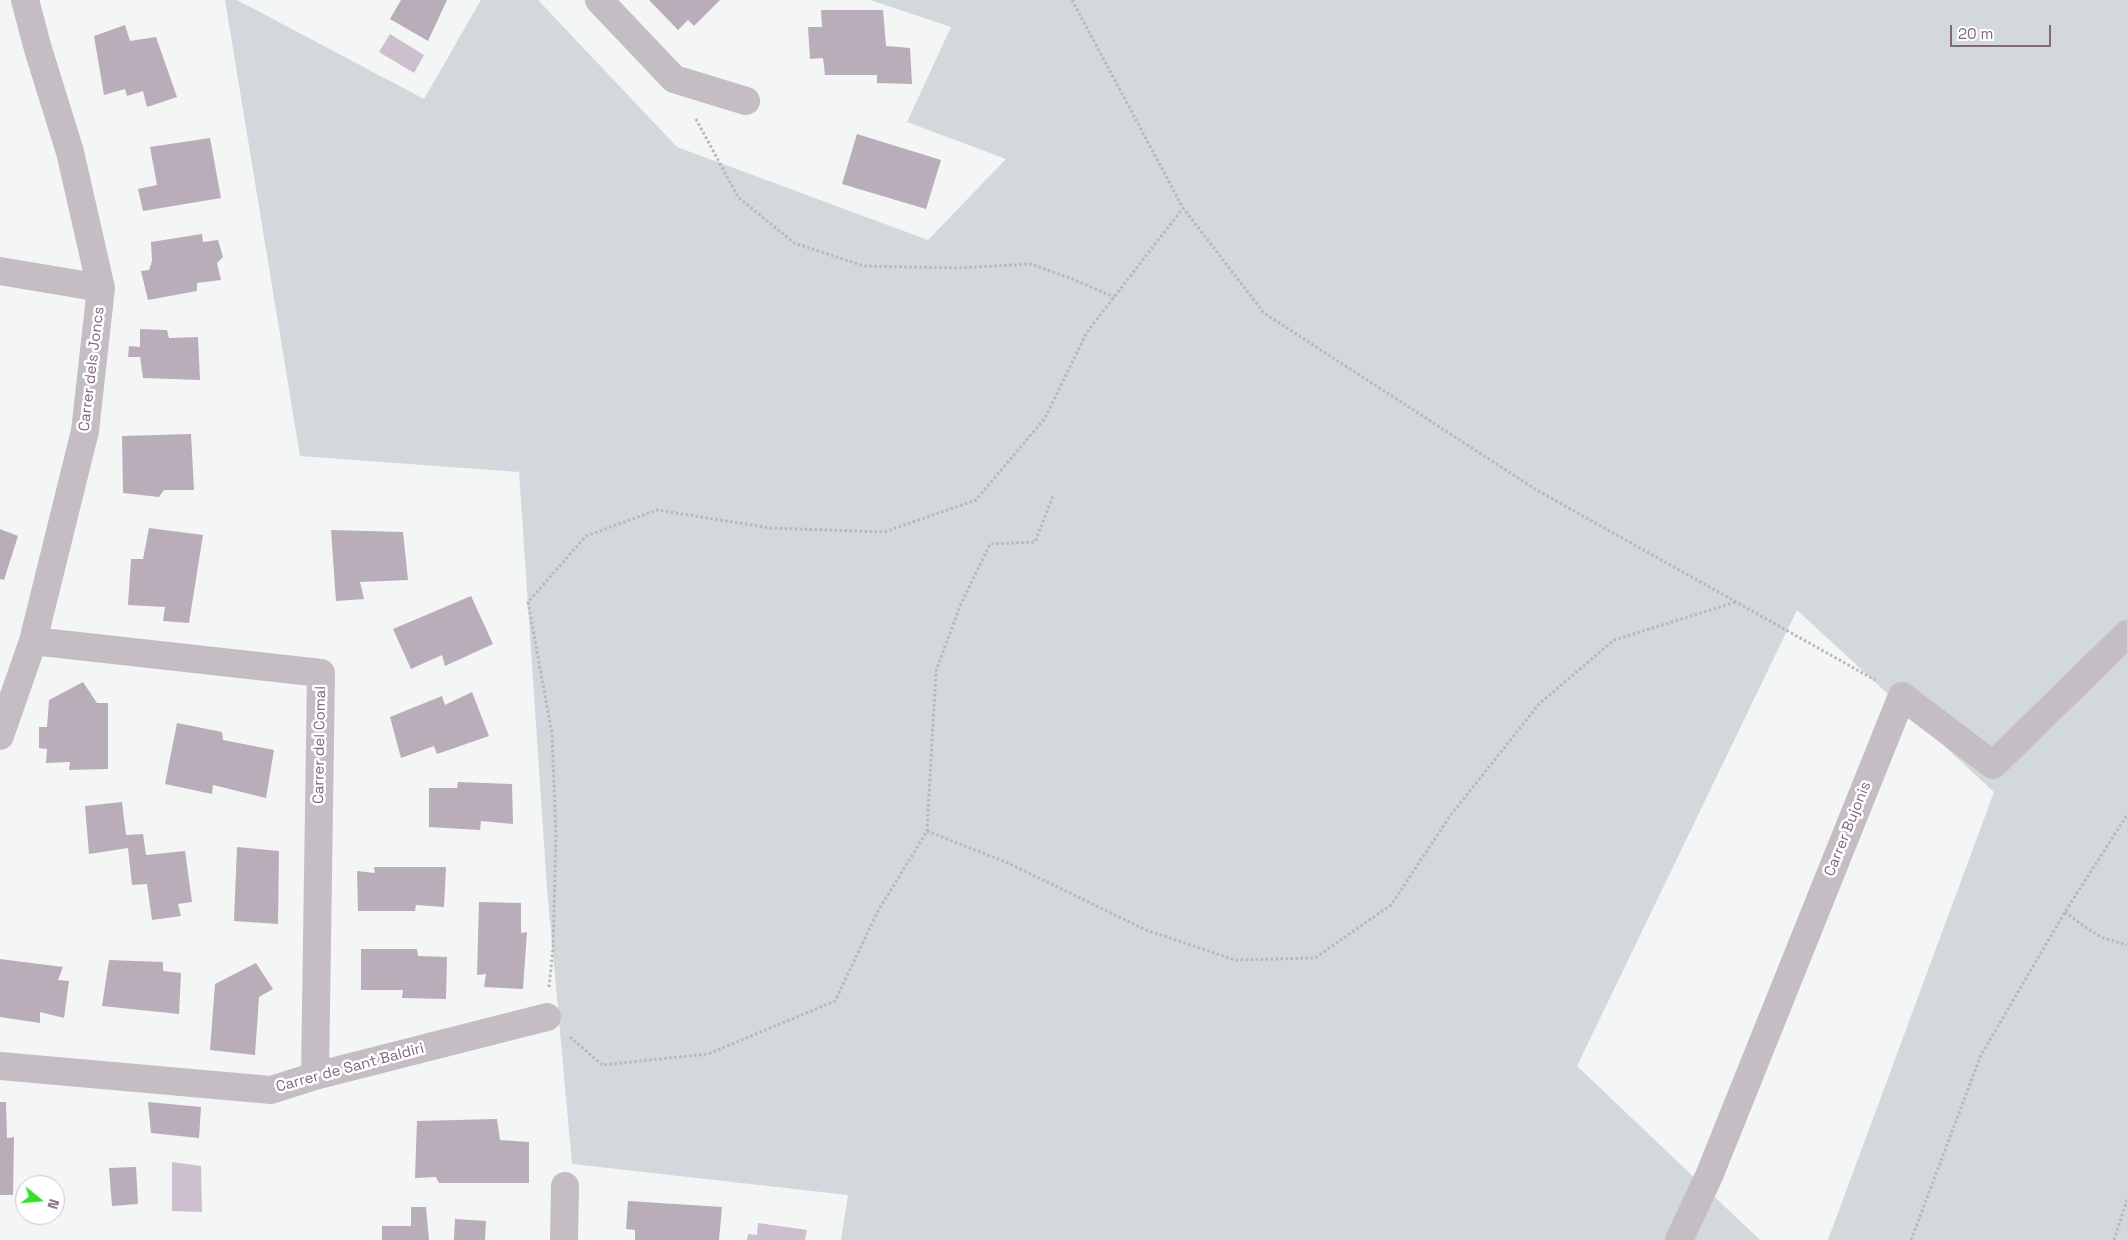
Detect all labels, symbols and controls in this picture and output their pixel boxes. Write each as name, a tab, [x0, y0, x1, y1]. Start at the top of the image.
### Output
scale bar	[1952, 15, 2053, 47]
text: 20 m	[1958, 24, 1993, 43]
street label: Carrer dels Joncs	[75, 306, 109, 432]
street label: Carrer del Comal	[310, 686, 330, 804]
street label: Carrer Bujonis	[1821, 779, 1875, 879]
street label: Carrer de Sant Baldiri	[274, 1040, 426, 1096]
north arrow	[15, 1175, 65, 1225]
text: N	[43, 1197, 63, 1211]

